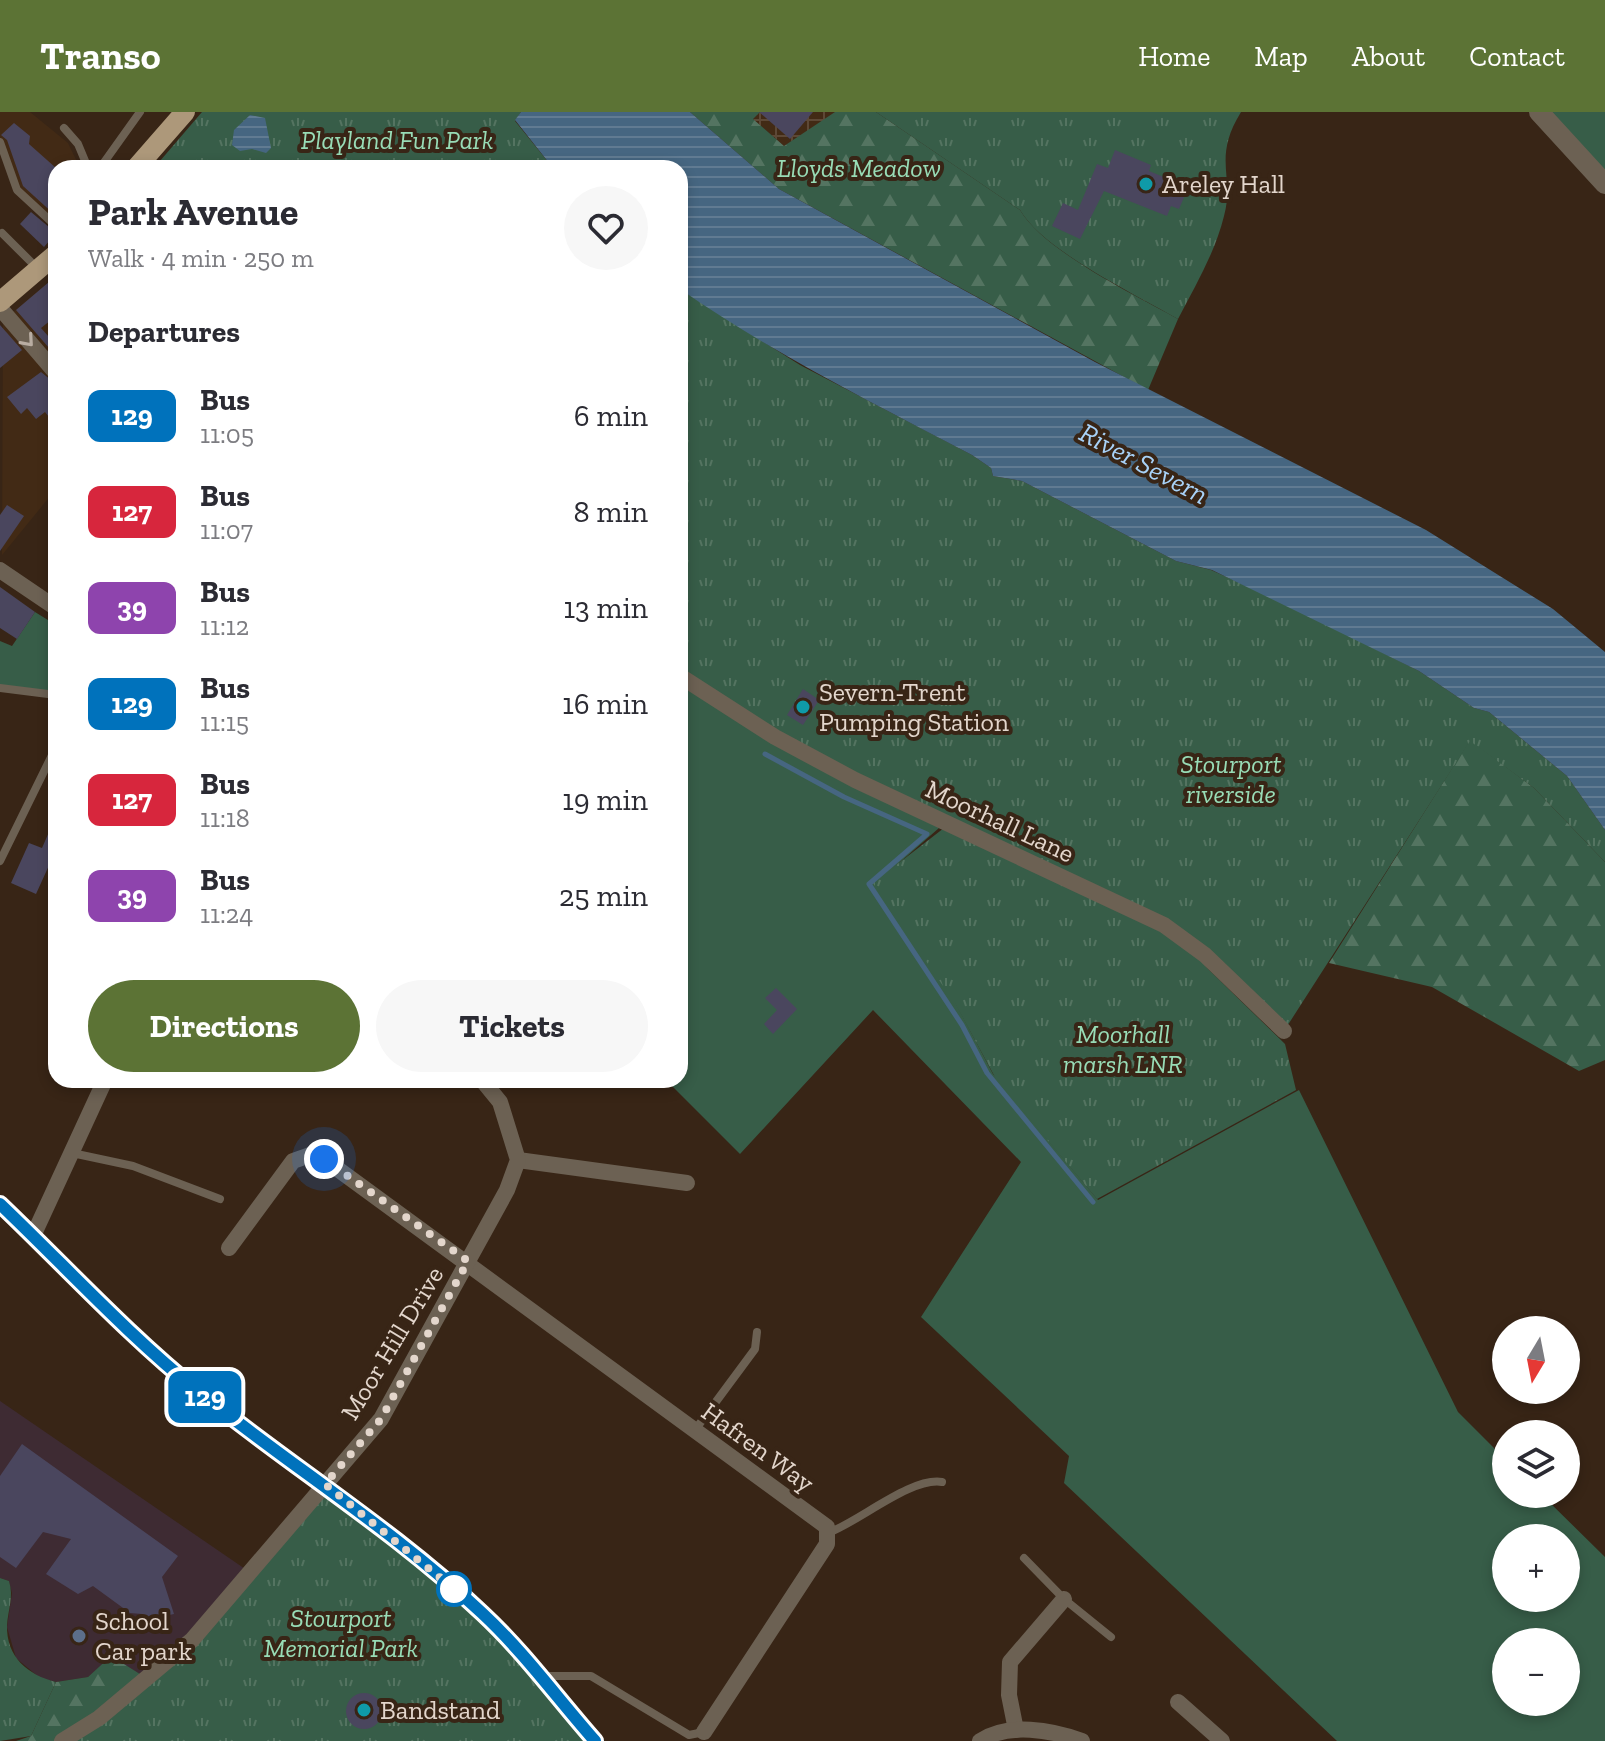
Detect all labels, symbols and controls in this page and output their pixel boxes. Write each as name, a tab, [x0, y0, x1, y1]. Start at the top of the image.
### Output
text: Transo	[40, 33, 161, 79]
text: Home	[1138, 40, 1210, 73]
text: Map	[1254, 40, 1308, 73]
text: About	[1352, 40, 1425, 73]
text: Contact	[1469, 40, 1565, 73]
park label: Playland Fun Park	[301, 124, 493, 156]
park label: Lloyds Meadow	[777, 152, 941, 184]
place label: Areley Hall	[1162, 168, 1285, 200]
marker: Areley Hall	[1137, 175, 1155, 193]
button: heart	[564, 186, 648, 270]
text: Park Avenue	[88, 189, 298, 235]
text: Walk · 4 min · 250 m	[88, 242, 314, 274]
text: Departures	[88, 314, 240, 350]
one-way arrow	[18, 331, 33, 346]
text: Bus	[200, 382, 250, 418]
text: 6 min	[574, 398, 648, 434]
text: 129	[111, 399, 153, 432]
water label: River Severn	[1074, 416, 1214, 511]
text: 11:05	[200, 418, 254, 450]
text: Bus	[200, 478, 250, 514]
text: 8 min	[574, 494, 648, 530]
text: 127	[112, 495, 152, 528]
text: 11:07	[200, 514, 253, 546]
text: Bus	[200, 574, 250, 610]
text: 13 min	[563, 590, 648, 626]
text: 39	[117, 591, 147, 624]
text: 11:12	[200, 610, 249, 642]
text: Bus	[200, 670, 250, 706]
place label: Severn-Trent Pumping Station	[819, 676, 1009, 738]
text: 16 min	[562, 686, 648, 722]
text: 129	[111, 687, 153, 720]
marker: Severn-Trent Pumping Station	[794, 698, 812, 716]
text: 11:15	[200, 706, 249, 738]
park label: Stourport riverside	[1180, 748, 1282, 810]
text: Bus	[200, 766, 250, 802]
street label: Moorhall Lane	[921, 773, 1079, 869]
text: 19 min	[562, 782, 648, 818]
text: 127	[112, 783, 152, 816]
text: 11:18	[200, 802, 250, 834]
text: Bus	[200, 862, 250, 898]
text: 25 min	[559, 878, 648, 914]
text: 39	[117, 879, 147, 912]
text: 11:24	[200, 898, 253, 930]
button: Directions	[88, 980, 360, 1072]
button: Tickets	[376, 980, 648, 1072]
park label: Moorhall marsh LNR	[1063, 1018, 1183, 1080]
your location	[304, 1139, 344, 1179]
street label: Moor Hill Drive	[334, 1261, 450, 1425]
north arrow	[1492, 1316, 1580, 1404]
map controls	[1492, 1316, 1580, 1716]
line badge: 129	[159, 1371, 251, 1423]
text: 129	[184, 1380, 226, 1413]
street label: Hafren Way	[695, 1395, 821, 1499]
button: layers	[1492, 1420, 1580, 1508]
button: +	[1492, 1524, 1580, 1612]
unlabelled marker	[437, 1572, 471, 1606]
park label: Stourport Memorial Park	[264, 1602, 418, 1664]
place label: School Car park	[95, 1605, 192, 1667]
marker: School Car park	[70, 1627, 88, 1645]
button: −	[1492, 1628, 1580, 1716]
place label: Bandstand	[380, 1694, 500, 1726]
marker: Bandstand	[355, 1701, 373, 1719]

